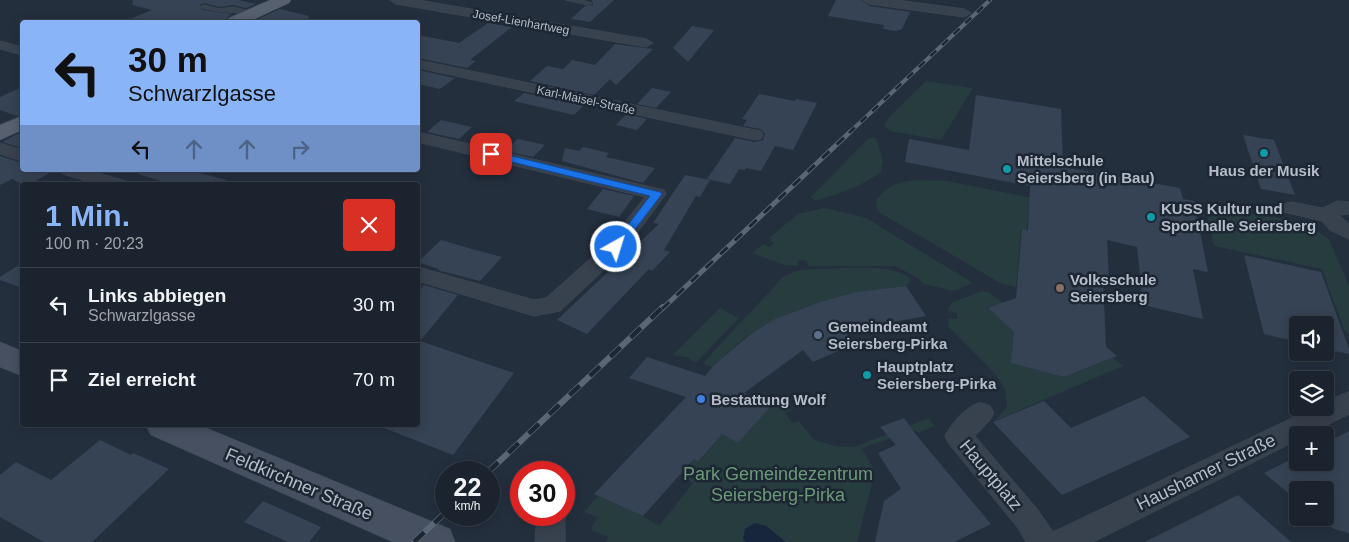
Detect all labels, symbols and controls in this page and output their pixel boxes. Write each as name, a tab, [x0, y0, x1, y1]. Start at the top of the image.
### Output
street label: Josef-Lienhartweg	[471, 7, 571, 37]
icon: left	[45, 40, 110, 105]
text: 30 m	[128, 40, 208, 79]
text: Schwarzlgasse	[128, 81, 276, 106]
street label: Karl-Maisel-Straße	[536, 83, 637, 117]
pin	[470, 133, 512, 175]
icon: left	[127, 135, 155, 163]
icon: ahead	[180, 135, 208, 163]
icon: ahead	[233, 135, 261, 163]
icon: right	[286, 135, 314, 163]
icon: arrive	[477, 140, 505, 168]
marker: Haus der Musik	[1258, 147, 1270, 159]
place label: Mittelschule Seiersberg (in Bau)	[1017, 152, 1155, 186]
place label: Haus der Musik	[1209, 162, 1320, 179]
marker: Mittelschule Seiersberg (in Bau)	[1001, 163, 1013, 175]
text: 1 Min.	[45, 199, 130, 232]
button: close	[343, 199, 395, 251]
place label: KUSS Kultur und Sporthalle Seiersberg	[1161, 200, 1316, 234]
marker: KUSS Kultur und Sporthalle Seiersberg	[1145, 211, 1157, 223]
position arrow	[589, 220, 641, 272]
text: 100 m · 20:23	[45, 235, 144, 252]
place label: Volksschule Seiersberg	[1070, 271, 1156, 305]
marker: Volksschule Seiersberg	[1054, 282, 1066, 294]
text: Links abbiegen	[88, 285, 226, 306]
icon: left	[45, 291, 73, 319]
text: 30 m	[353, 294, 395, 315]
text: Schwarzlgasse	[88, 307, 196, 324]
map controls	[1289, 316, 1334, 526]
button: sound	[1289, 316, 1334, 361]
place label: Gemeindeamt Seiersberg-Pirka	[828, 318, 948, 352]
marker: Gemeindeamt Seiersberg-Pirka	[812, 329, 824, 341]
place label: Hauptplatz Seiersberg-Pirka	[877, 358, 997, 392]
icon: arrive	[45, 366, 73, 394]
text: Ziel erreicht	[88, 369, 196, 390]
text: 70 m	[353, 369, 395, 390]
marker: Hauptplatz Seiersberg-Pirka	[861, 369, 873, 381]
button: layers	[1289, 371, 1334, 416]
place label: Bestattung Wolf	[711, 391, 827, 408]
marker: Bestattung Wolf	[695, 393, 707, 405]
button: +	[1289, 426, 1334, 471]
street label: Haushamer Straße	[1133, 430, 1279, 514]
street label: Hauptplatz	[956, 436, 1026, 514]
street label: Feldkirchner Straße	[222, 444, 376, 524]
speed limit sign: 30	[510, 461, 575, 526]
park label: Park Gemeindezentrum Seiersberg-Pirka	[683, 464, 873, 505]
text: 22	[454, 473, 481, 501]
button: −	[1289, 481, 1334, 526]
text: km/h	[454, 499, 481, 513]

